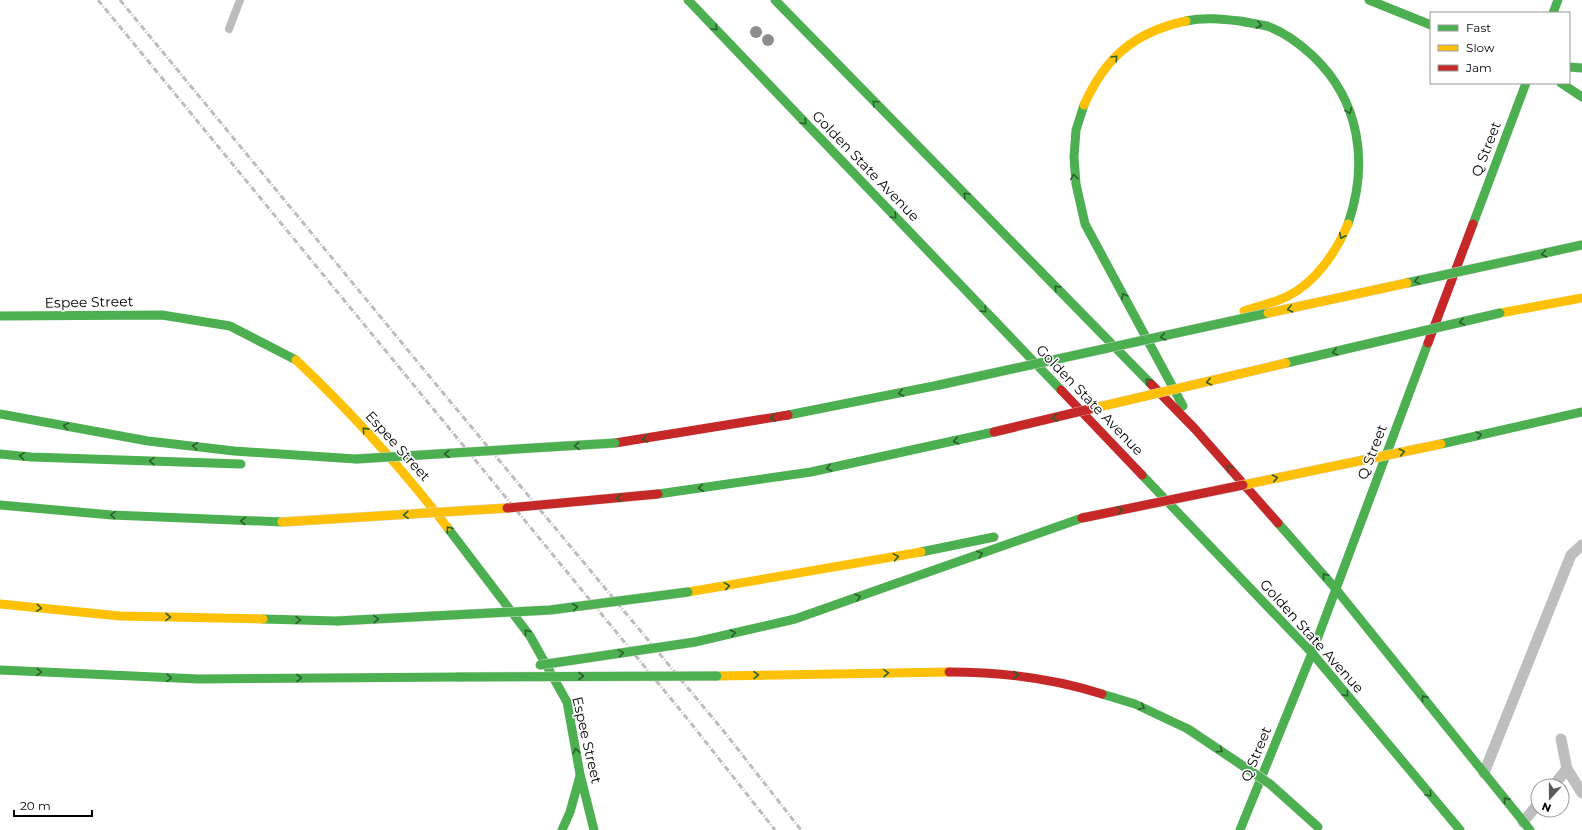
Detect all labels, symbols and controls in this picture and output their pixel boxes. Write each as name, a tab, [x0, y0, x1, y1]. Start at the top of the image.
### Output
legend	[1430, 12, 1570, 84]
one-way arrow	[1255, 20, 1262, 29]
text: Fast	[1466, 20, 1491, 35]
one-way arrow	[710, 23, 717, 31]
text: Slow	[1466, 40, 1495, 55]
one-way arrow	[1110, 55, 1118, 63]
text: Jam	[1465, 60, 1492, 75]
one-way arrow	[873, 100, 880, 108]
street label: Golden State Avenue	[808, 107, 924, 225]
one-way arrow	[1345, 107, 1353, 114]
one-way arrow	[800, 117, 807, 125]
street label: Q Street	[1467, 119, 1505, 179]
one-way arrow	[1070, 174, 1079, 180]
one-way arrow	[964, 192, 971, 200]
one-way arrow	[889, 211, 897, 219]
one-way arrow	[1339, 232, 1347, 240]
one-way arrow	[1541, 249, 1547, 257]
one-way arrow	[1414, 277, 1420, 285]
one-way arrow	[1055, 285, 1062, 293]
street label: Espee Street	[45, 292, 134, 312]
one-way arrow	[1121, 293, 1128, 300]
one-way arrow	[1287, 304, 1293, 312]
one-way arrow	[979, 305, 987, 313]
one-way arrow	[1459, 317, 1466, 326]
one-way arrow	[1160, 332, 1166, 340]
street label: Golden State Avenue	[1032, 341, 1148, 459]
one-way arrow	[1332, 347, 1338, 355]
one-way arrow	[1206, 377, 1212, 385]
one-way arrow	[1146, 378, 1153, 386]
one-way arrow	[898, 389, 904, 397]
street label: Espee Street	[362, 407, 435, 485]
one-way arrow	[1052, 413, 1059, 422]
one-way arrow	[770, 414, 776, 422]
one-way arrow	[63, 422, 70, 431]
street label: Q Street	[1353, 422, 1391, 482]
one-way arrow	[362, 427, 370, 435]
one-way arrow	[1476, 432, 1482, 440]
one-way arrow	[642, 434, 648, 443]
one-way arrow	[953, 436, 959, 444]
one-way arrow	[573, 441, 580, 450]
one-way arrow	[192, 442, 198, 451]
one-way arrow	[1399, 448, 1405, 456]
one-way arrow	[444, 449, 450, 458]
one-way arrow	[19, 451, 25, 460]
one-way arrow	[149, 457, 155, 466]
one-way arrow	[826, 464, 832, 472]
one-way arrow	[1227, 465, 1234, 472]
one-way arrow	[1272, 474, 1278, 483]
one-way arrow	[698, 483, 704, 492]
one-way arrow	[616, 493, 622, 502]
one-way arrow	[1117, 506, 1123, 515]
one-way arrow	[110, 511, 116, 520]
one-way arrow	[403, 511, 409, 520]
one-way arrow	[240, 516, 246, 525]
one-way arrow	[447, 526, 454, 533]
one-way arrow	[977, 550, 984, 558]
one-way arrow	[893, 553, 900, 562]
one-way arrow	[1322, 573, 1329, 581]
street label: Golden State Avenue	[1256, 575, 1368, 697]
one-way arrow	[724, 582, 730, 591]
one-way arrow	[854, 593, 861, 602]
one-way arrow	[36, 603, 42, 612]
one-way arrow	[572, 603, 578, 612]
one-way arrow	[165, 613, 171, 621]
one-way arrow	[373, 615, 379, 623]
one-way arrow	[295, 616, 301, 624]
one-way arrow	[525, 630, 532, 637]
one-way arrow	[730, 630, 736, 638]
one-way arrow	[618, 649, 624, 658]
one-way arrow	[36, 668, 42, 676]
one-way arrow	[883, 669, 889, 677]
one-way arrow	[753, 671, 759, 679]
one-way arrow	[1013, 671, 1019, 680]
one-way arrow	[578, 672, 584, 680]
one-way arrow	[166, 673, 172, 682]
one-way arrow	[296, 674, 302, 682]
one-way arrow	[1342, 689, 1349, 697]
street label: Espee Street	[568, 695, 606, 785]
one-way arrow	[1422, 696, 1429, 703]
one-way arrow	[1137, 702, 1145, 710]
street label: Q Street	[1237, 724, 1275, 784]
one-way arrow	[1216, 745, 1223, 753]
one-way arrow	[572, 748, 581, 754]
north arrow	[1530, 778, 1570, 818]
one-way arrow	[1425, 789, 1432, 796]
scale bar	[14, 792, 92, 818]
one-way arrow	[1503, 797, 1510, 804]
text: 20 m	[20, 798, 51, 813]
text: N	[1540, 799, 1553, 815]

